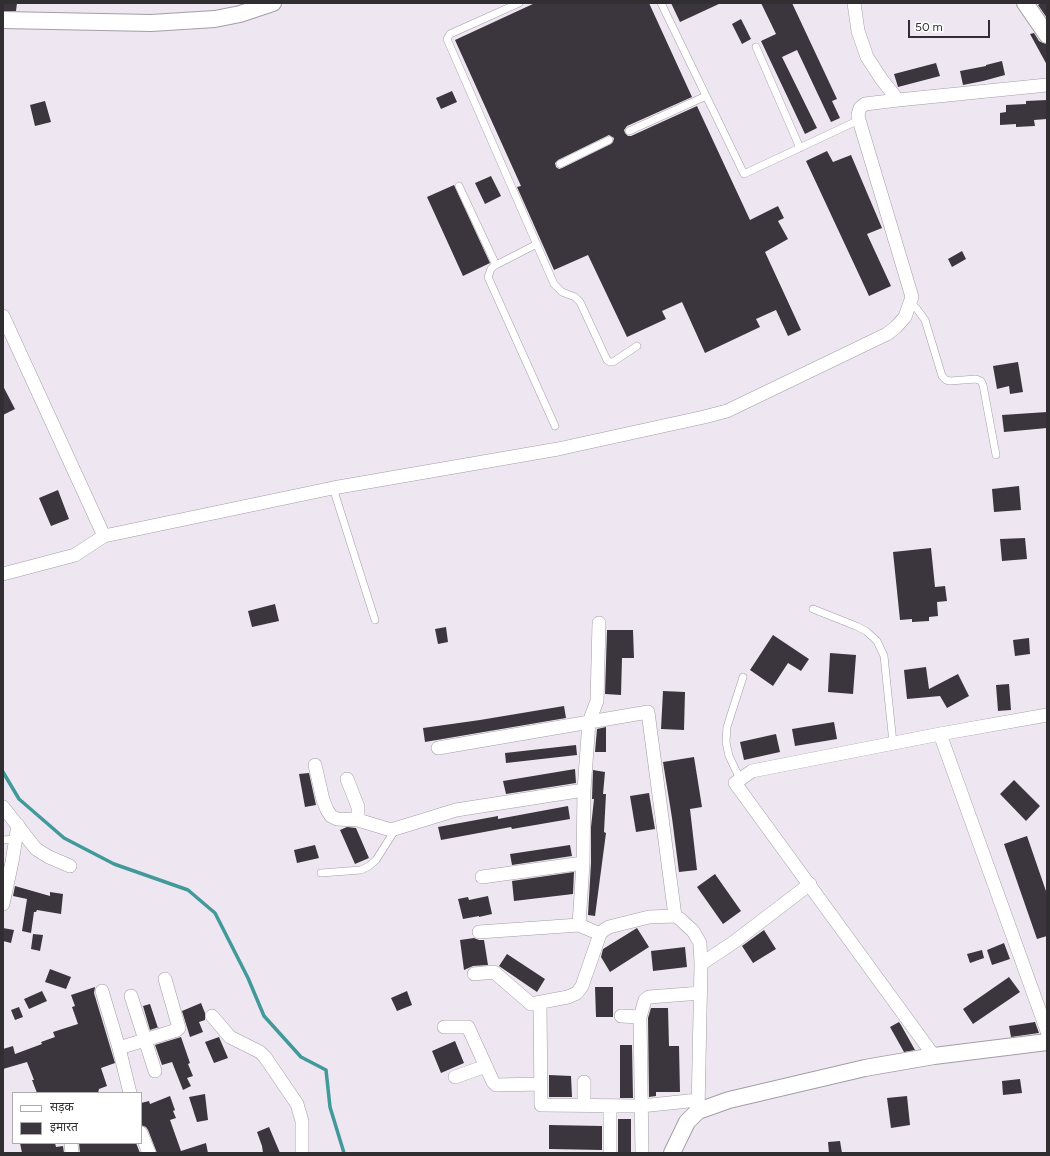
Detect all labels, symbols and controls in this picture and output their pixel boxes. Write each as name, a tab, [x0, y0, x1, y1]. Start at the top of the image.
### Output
scale bar	[910, 12, 992, 38]
text: 50 m	[915, 20, 943, 34]
legend	[12, 1092, 142, 1144]
text: सड़क	[50, 1100, 74, 1114]
text: इमारत	[50, 1120, 78, 1134]

